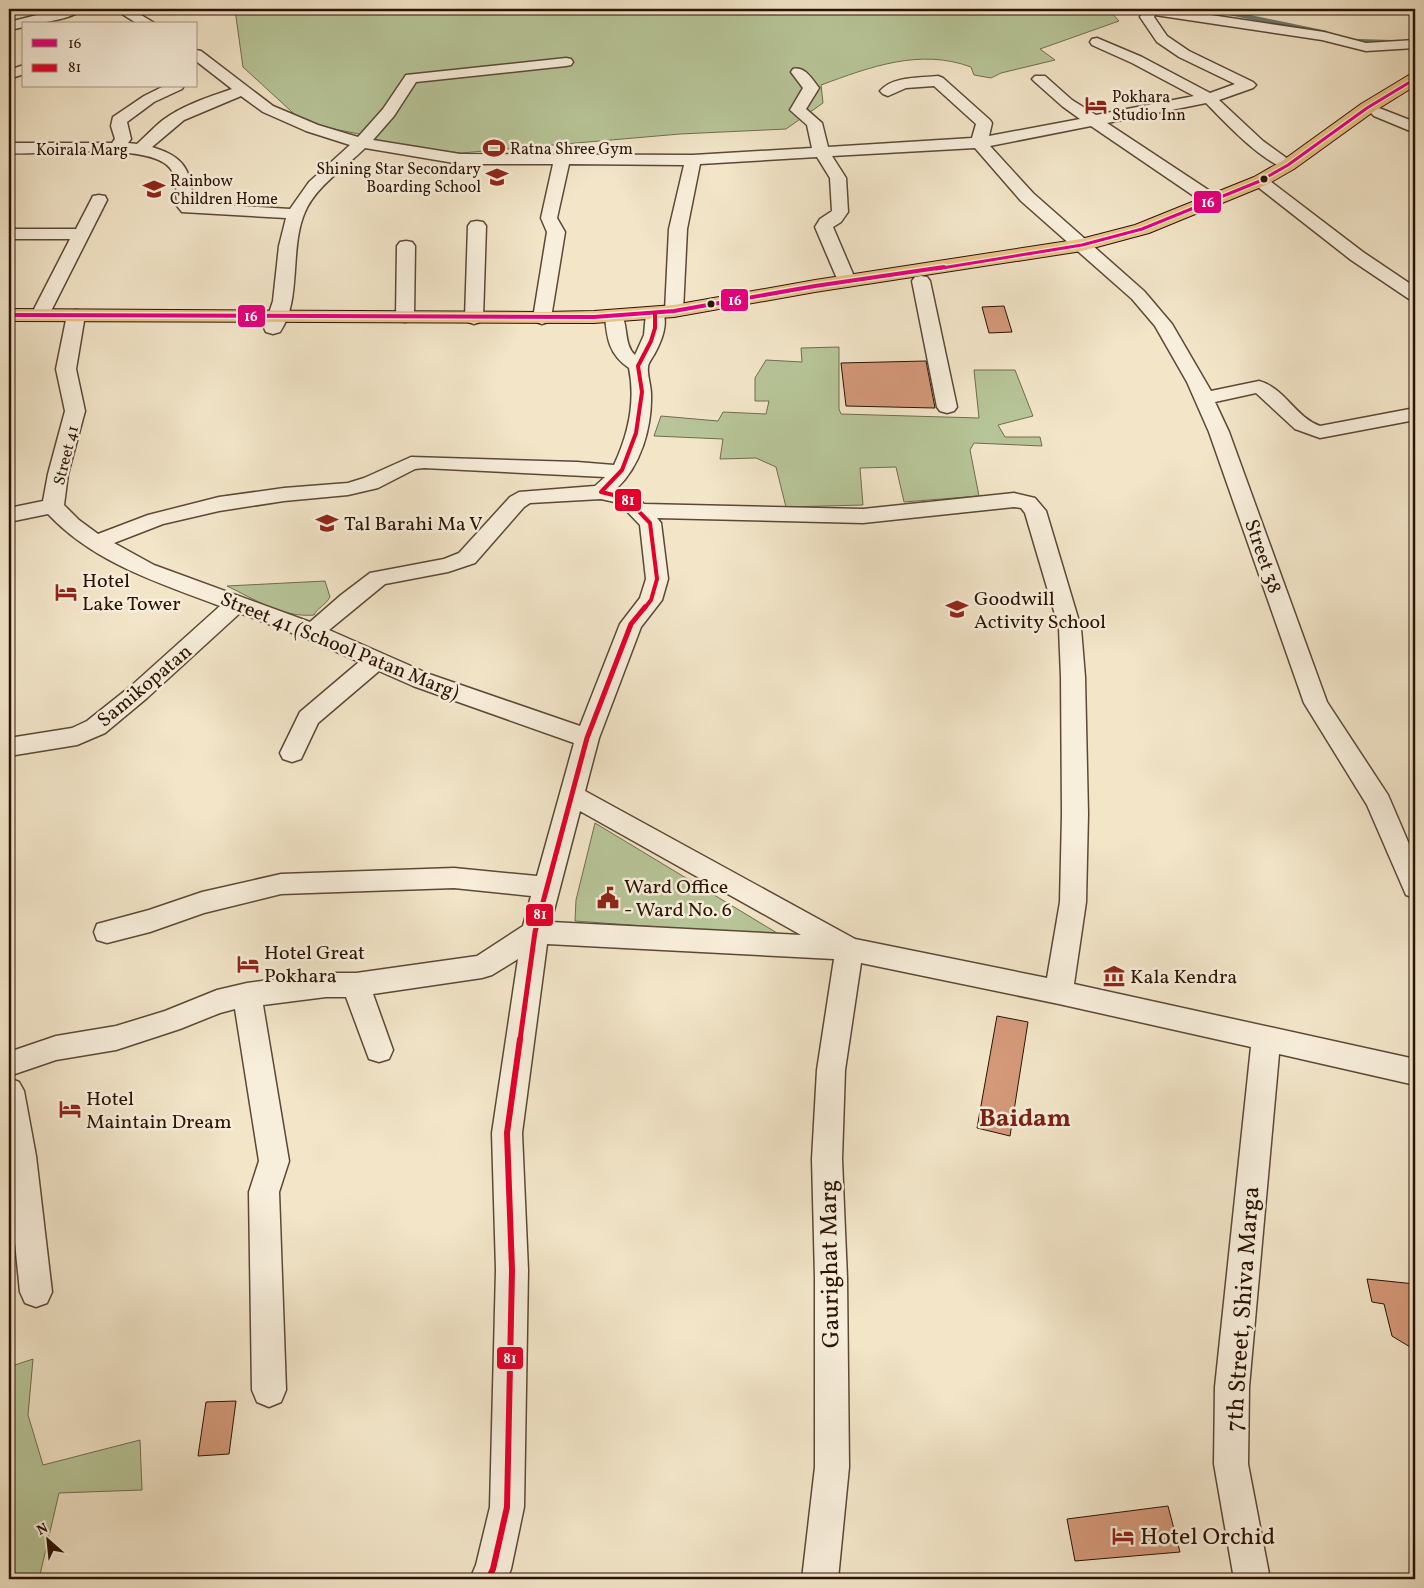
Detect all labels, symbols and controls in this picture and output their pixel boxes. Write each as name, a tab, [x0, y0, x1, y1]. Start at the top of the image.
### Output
legend	[22, 22, 198, 88]
text: 16	[68, 34, 81, 55]
text: 81	[68, 58, 81, 79]
place label: Pokhara Studio Inn	[1112, 87, 1186, 127]
hotel icon: Pokhara Studio Inn	[1083, 92, 1109, 118]
sports icon: Ratna Shree Gym	[481, 135, 507, 161]
place label: Ratna Shree Gym	[510, 139, 633, 161]
street label: Koirala Marg	[36, 140, 128, 162]
place label: Shining Star Secondary Boarding School	[316, 159, 481, 199]
school or university icon: Shining Star Secondary Boarding School	[484, 164, 510, 190]
place label: Rainbow Children Home	[170, 171, 278, 211]
unlabelled marker	[1259, 174, 1269, 184]
school or university icon: Rainbow Children Home	[141, 176, 167, 202]
line badge: 16	[1193, 190, 1222, 214]
text: 16	[1201, 194, 1215, 213]
line badge: 16	[720, 288, 749, 312]
text: 16	[728, 292, 742, 311]
unlabelled marker	[706, 299, 716, 309]
line badge: 16	[237, 304, 266, 328]
text: 16	[244, 308, 258, 327]
street label: Street 41	[49, 423, 85, 488]
line badge: 81	[614, 488, 642, 512]
text: 81	[621, 492, 635, 511]
school or university icon: Tal Barahi Ma V	[314, 510, 340, 536]
place label: Tal Barahi Ma V	[344, 511, 483, 539]
street label: Street 38	[1236, 516, 1288, 598]
place label: Hotel Lake Tower	[82, 568, 181, 619]
hotel icon: Hotel Lake Tower	[53, 579, 79, 605]
street label: Street 41 (School Patan Marg)	[216, 586, 463, 708]
place label: Goodwill Activity School	[974, 586, 1106, 637]
school or university icon: Goodwill Activity School	[944, 596, 970, 622]
street label: Samikopatan	[92, 638, 199, 735]
place label: Ward Office - Ward No. 6	[624, 874, 732, 925]
public building icon: Ward Office - Ward No. 6	[595, 885, 621, 911]
line badge: 81	[525, 903, 554, 927]
text: 81	[533, 906, 547, 925]
place label: Hotel Great Pokhara	[264, 940, 365, 991]
hotel icon: Hotel Great Pokhara	[235, 951, 261, 977]
museum icon: Kala Kendra	[1101, 963, 1127, 989]
place label: Kala Kendra	[1130, 964, 1237, 992]
place label: Hotel Maintain Dream	[86, 1086, 232, 1137]
hotel icon: Hotel Maintain Dream	[57, 1096, 83, 1122]
district label: Baidam	[979, 1102, 1071, 1137]
street label: Gaurighat Marg	[813, 1180, 849, 1348]
street label: 7th Street, Shiva Marga	[1218, 1185, 1270, 1433]
line badge: 81	[496, 1346, 524, 1370]
text: 81	[503, 1350, 517, 1369]
north arrow	[22, 1516, 72, 1566]
text: N	[34, 1519, 52, 1541]
place label: Hotel Orchid	[1140, 1521, 1275, 1555]
hotel icon: Hotel Orchid	[1110, 1523, 1136, 1549]

